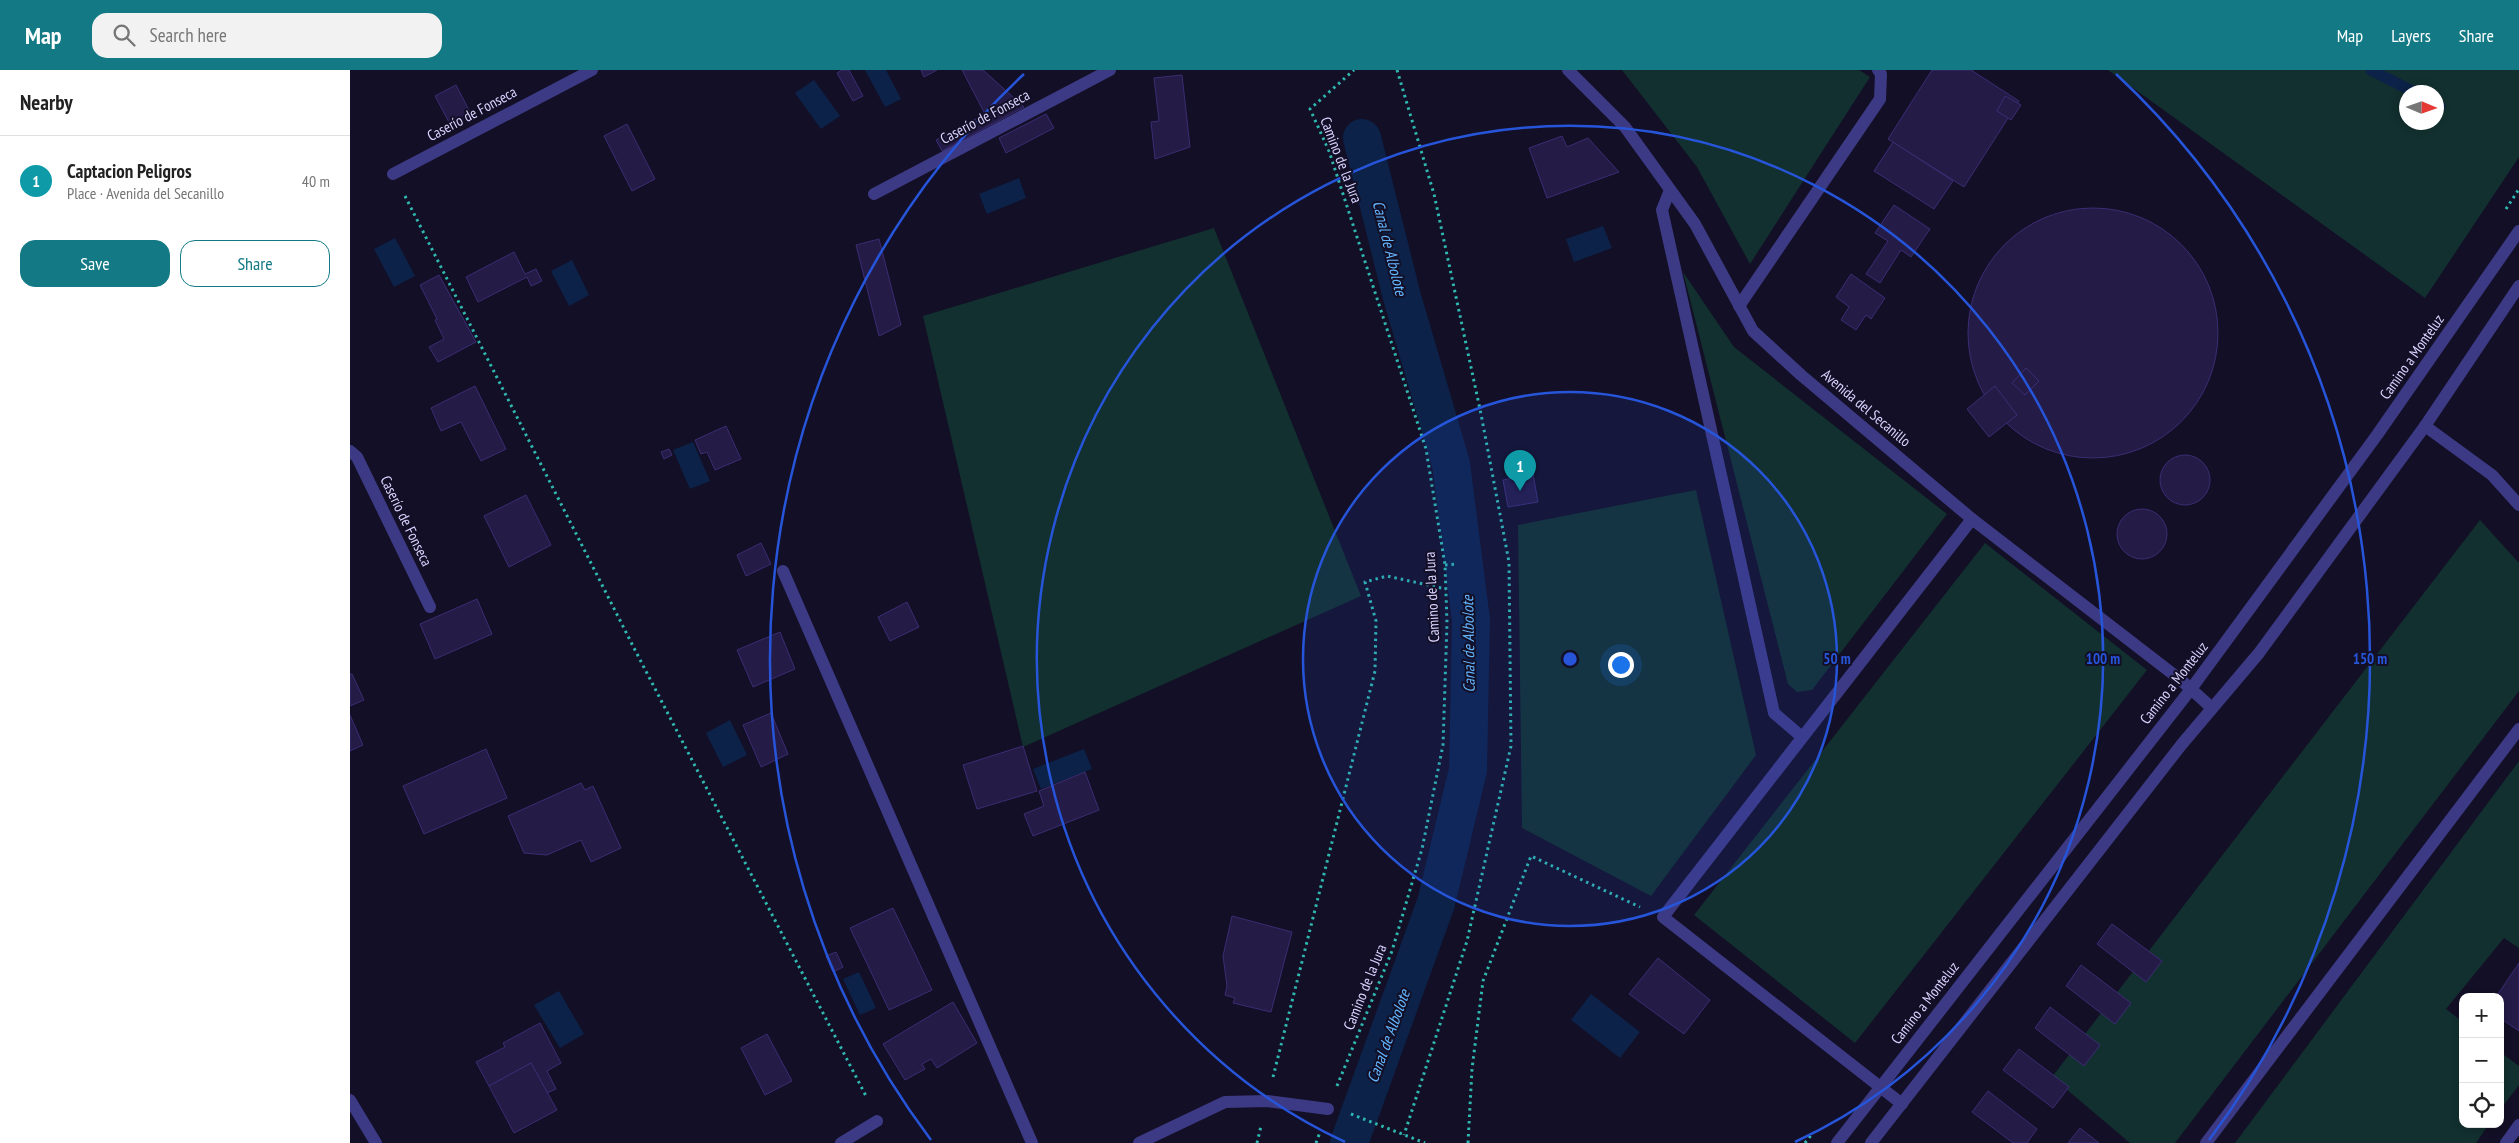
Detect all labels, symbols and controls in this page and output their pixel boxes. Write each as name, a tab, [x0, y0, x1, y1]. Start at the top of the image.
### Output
search box	[92, 13, 442, 58]
text: Map	[25, 20, 62, 51]
icon: search	[110, 21, 138, 49]
text: Search here	[150, 23, 227, 47]
text: Map	[2337, 24, 2363, 47]
text: Layers	[2391, 24, 2431, 47]
text: Share	[2459, 24, 2494, 47]
street label: Caserío de Fonseca	[424, 82, 520, 145]
street label: Caserío de Fonseca	[937, 85, 1033, 148]
north arrow	[2399, 85, 2444, 130]
text: Nearby	[20, 89, 73, 116]
street label: Camino de la Jura	[1316, 114, 1367, 206]
text: Captacion Peligros	[67, 159, 192, 183]
text: 1	[32, 171, 40, 191]
text: 40 m	[302, 171, 330, 191]
text: Place · Avenida del Secanillo	[67, 183, 224, 203]
water label: Canal de Albolote	[1369, 198, 1412, 299]
button: Save	[20, 240, 170, 287]
button: Share	[180, 240, 330, 287]
street label: Camino a Monteluz	[2375, 311, 2448, 403]
street label: Avenida del Secanillo	[1818, 365, 1915, 450]
pin: 1	[1504, 450, 1536, 491]
street label: Caserío de Fonseca	[376, 472, 437, 569]
street label: Camino de la Jura	[1420, 551, 1443, 643]
water label: Canal de Albolote	[1457, 594, 1479, 693]
street label: Camino a Monteluz	[2136, 638, 2212, 728]
text: 50 m	[1823, 649, 1851, 668]
text: 100 m	[2086, 649, 2120, 668]
text: 150 m	[2353, 649, 2387, 668]
centre of rings	[1561, 650, 1579, 668]
your location	[1608, 652, 1634, 678]
street label: Camino de la Jura	[1339, 941, 1390, 1032]
street label: Camino a Monteluz	[1887, 958, 1963, 1048]
water label: Canal de Albolote	[1362, 986, 1415, 1085]
map controls	[2459, 993, 2504, 1128]
button: +	[2459, 993, 2504, 1038]
button: −	[2459, 1038, 2504, 1083]
button: locate	[2459, 1083, 2504, 1128]

